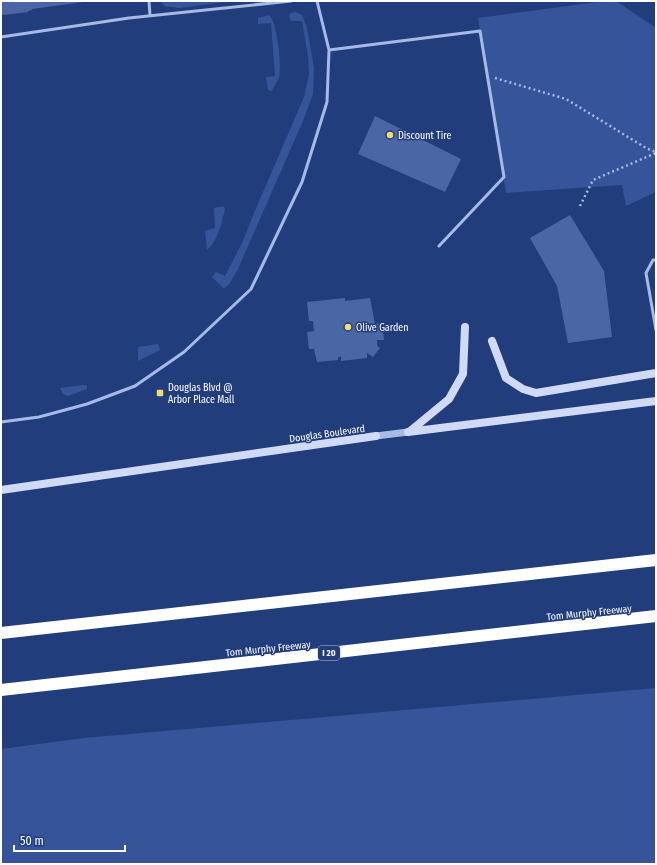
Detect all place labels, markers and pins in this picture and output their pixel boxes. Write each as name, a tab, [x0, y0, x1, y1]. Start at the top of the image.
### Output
marker: Discount Tire	[385, 130, 395, 140]
place label: Discount Tire	[398, 130, 451, 142]
marker: Olive Garden	[343, 322, 353, 332]
place label: Olive Garden	[356, 322, 409, 334]
place label: Douglas Blvd @ Arbor Place Mall	[168, 382, 235, 406]
marker: Douglas Blvd @ Arbor Place Mall	[155, 388, 165, 398]

